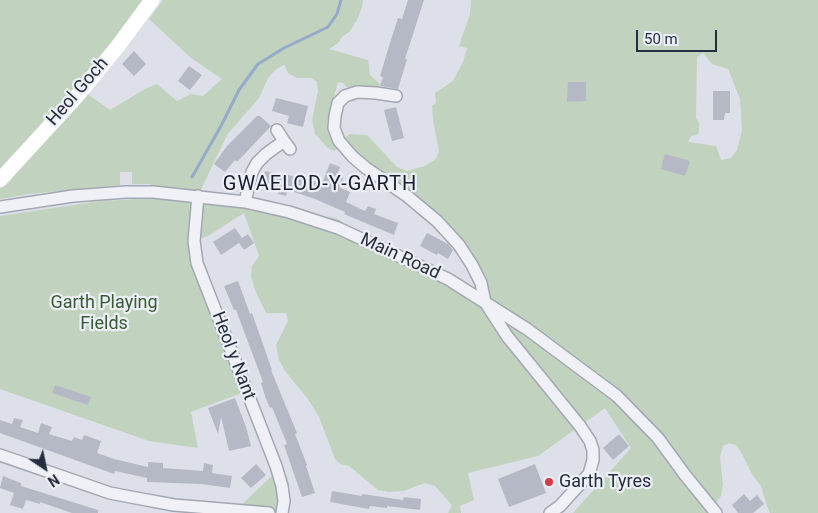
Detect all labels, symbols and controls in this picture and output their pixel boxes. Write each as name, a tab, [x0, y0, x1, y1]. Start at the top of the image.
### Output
scale bar	[638, 20, 719, 52]
text: 50 m	[644, 30, 678, 48]
street label: Heol Goch	[43, 53, 113, 131]
district label: GWAELOD-Y-GARTH	[221, 173, 419, 197]
street label: Main Road	[357, 229, 443, 285]
park label: Garth Playing Fields	[50, 292, 158, 334]
street label: Heol y Nant	[206, 309, 260, 403]
north arrow	[20, 443, 70, 493]
text: N	[45, 471, 62, 490]
place label: Garth Tyres	[559, 471, 651, 493]
marker: Garth Tyres	[543, 476, 555, 488]

